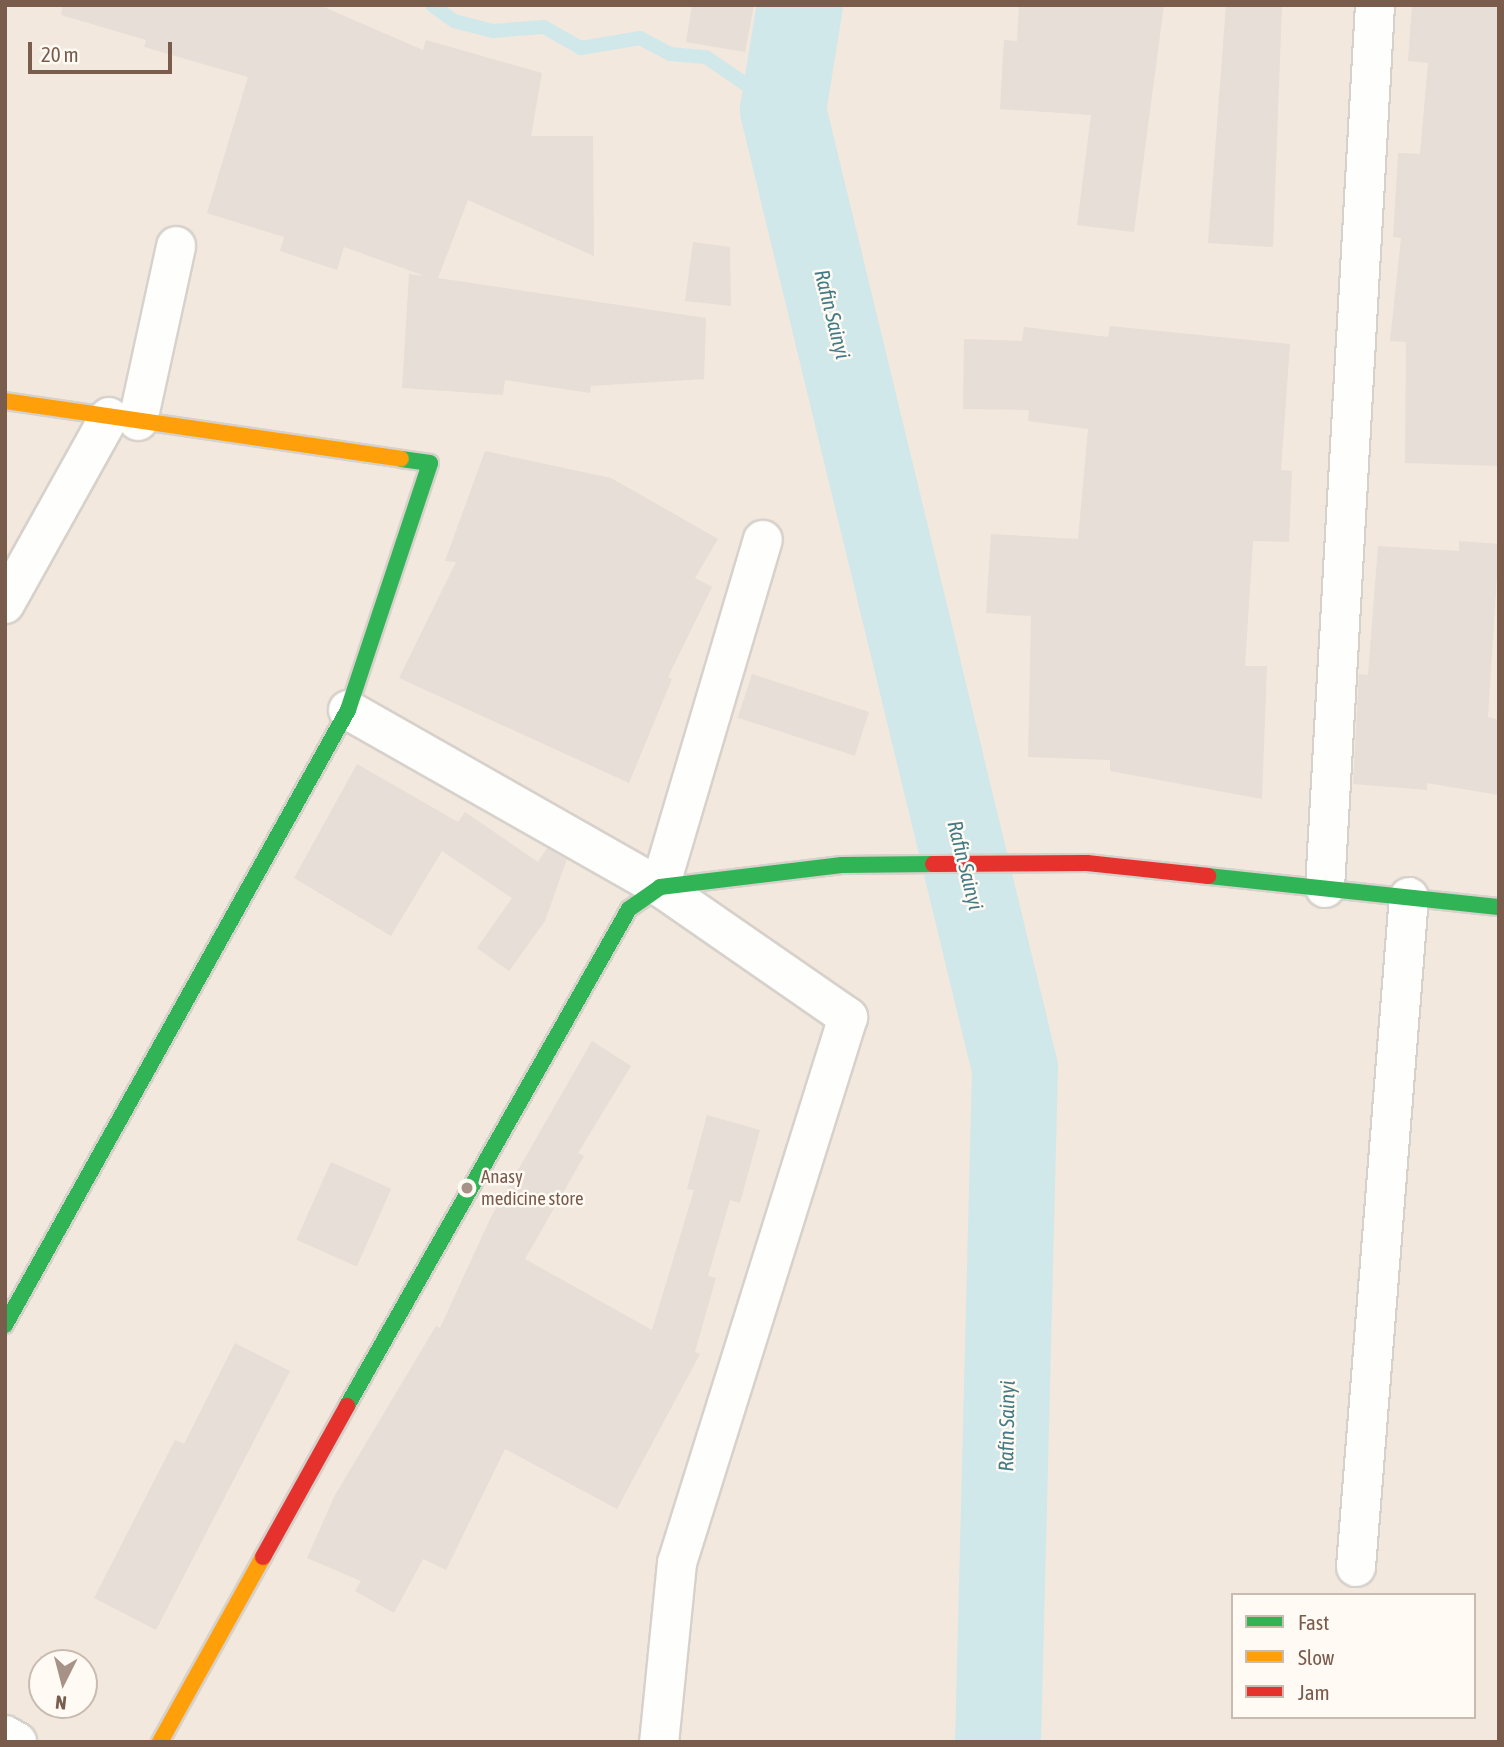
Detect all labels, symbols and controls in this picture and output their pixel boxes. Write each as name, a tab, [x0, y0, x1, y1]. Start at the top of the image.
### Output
scale bar	[32, 28, 175, 72]
text: 20 m	[41, 42, 79, 66]
water label: Rafin Sainyi	[810, 267, 856, 361]
water label: Rafin Sainyi	[943, 818, 989, 912]
place label: Anasy medicine store	[481, 1166, 584, 1210]
marker: Anasy medicine store	[459, 1180, 475, 1196]
water label: Rafin Sainyi	[993, 1380, 1019, 1472]
legend	[1231, 1593, 1476, 1719]
text: Fast	[1298, 1610, 1329, 1634]
text: Slow	[1298, 1645, 1334, 1669]
north arrow	[28, 1649, 98, 1719]
text: Jam	[1298, 1680, 1330, 1704]
text: N	[54, 1691, 68, 1714]

